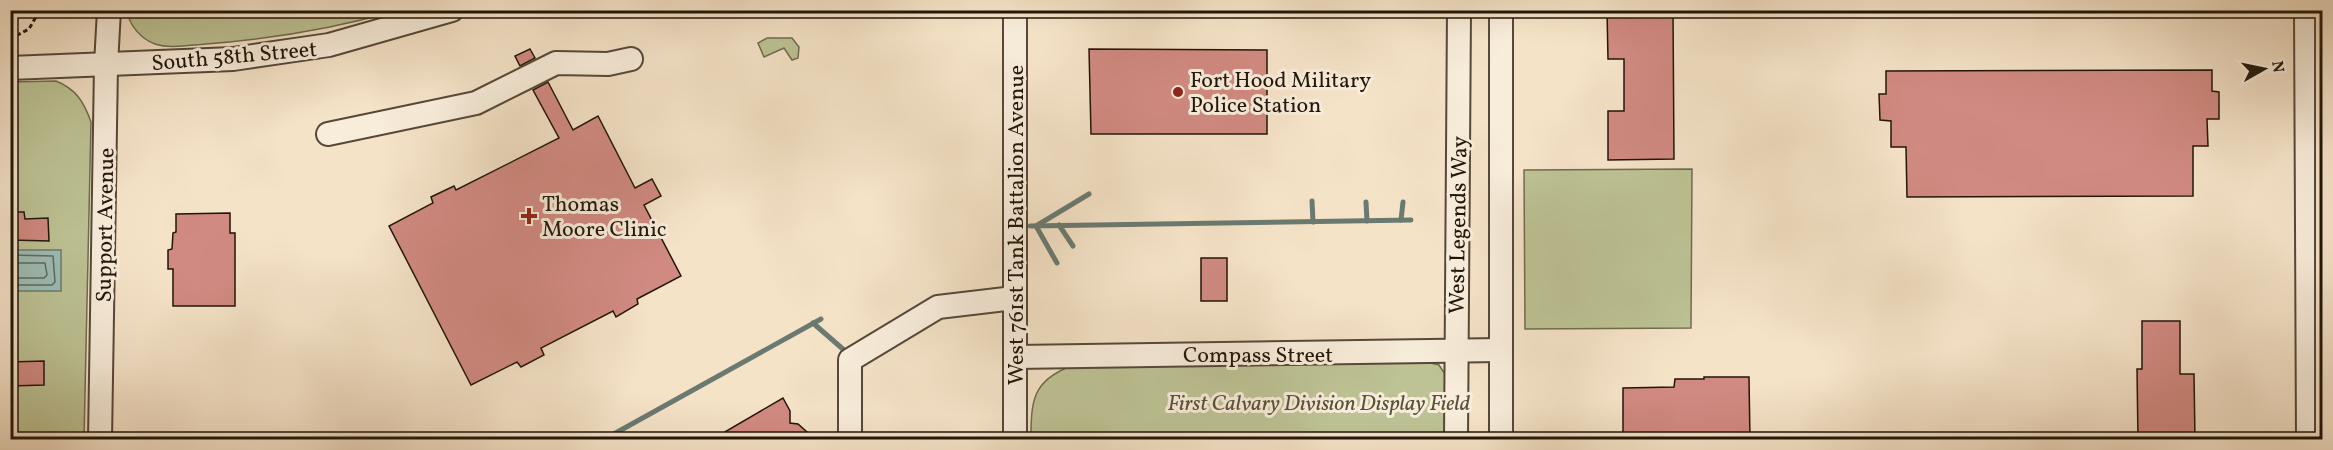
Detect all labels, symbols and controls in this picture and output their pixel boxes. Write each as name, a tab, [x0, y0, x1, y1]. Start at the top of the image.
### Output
street label: South 58th Street	[150, 35, 319, 80]
north arrow	[2234, 39, 2294, 99]
text: N	[2265, 60, 2289, 75]
street label: West 761st Tank Battalion Avenue	[1002, 65, 1033, 385]
place label: Fort Hood Military Police Station	[1190, 66, 1371, 122]
marker: Fort Hood Military Police Station	[1171, 85, 1185, 99]
street label: West Legends Way	[1442, 136, 1477, 314]
street label: Support Avenue	[90, 147, 123, 303]
place label: Thomas Moore Clinic	[542, 190, 667, 246]
marker: Thomas Moore Clinic	[520, 207, 538, 225]
street label: Compass Street	[1183, 341, 1333, 372]
park label: First Calvary Division Display Field	[1168, 389, 1471, 420]

